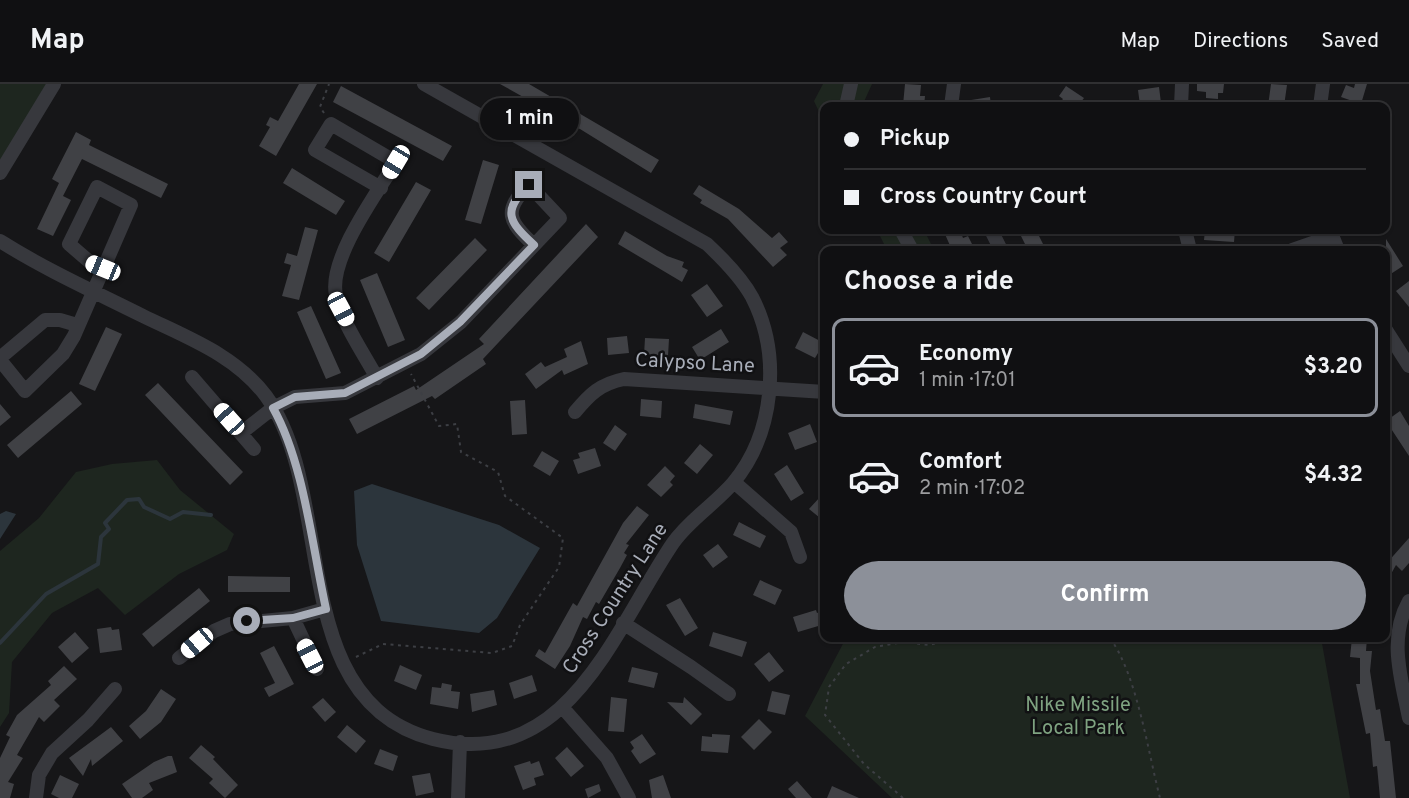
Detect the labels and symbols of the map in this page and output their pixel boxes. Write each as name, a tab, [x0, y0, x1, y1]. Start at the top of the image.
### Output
callout: 1 min	[480, 98, 578, 140]
car	[379, 142, 413, 182]
route end	[515, 171, 542, 198]
car	[83, 253, 123, 283]
car	[325, 289, 357, 329]
street label: Calypso Lane	[634, 348, 756, 380]
car	[210, 400, 248, 438]
street label: Cross Country Lane	[557, 518, 675, 680]
route start	[233, 607, 260, 634]
car	[177, 625, 217, 661]
car	[294, 636, 326, 676]
park label: Nike Missile Local Park	[1025, 693, 1131, 742]

